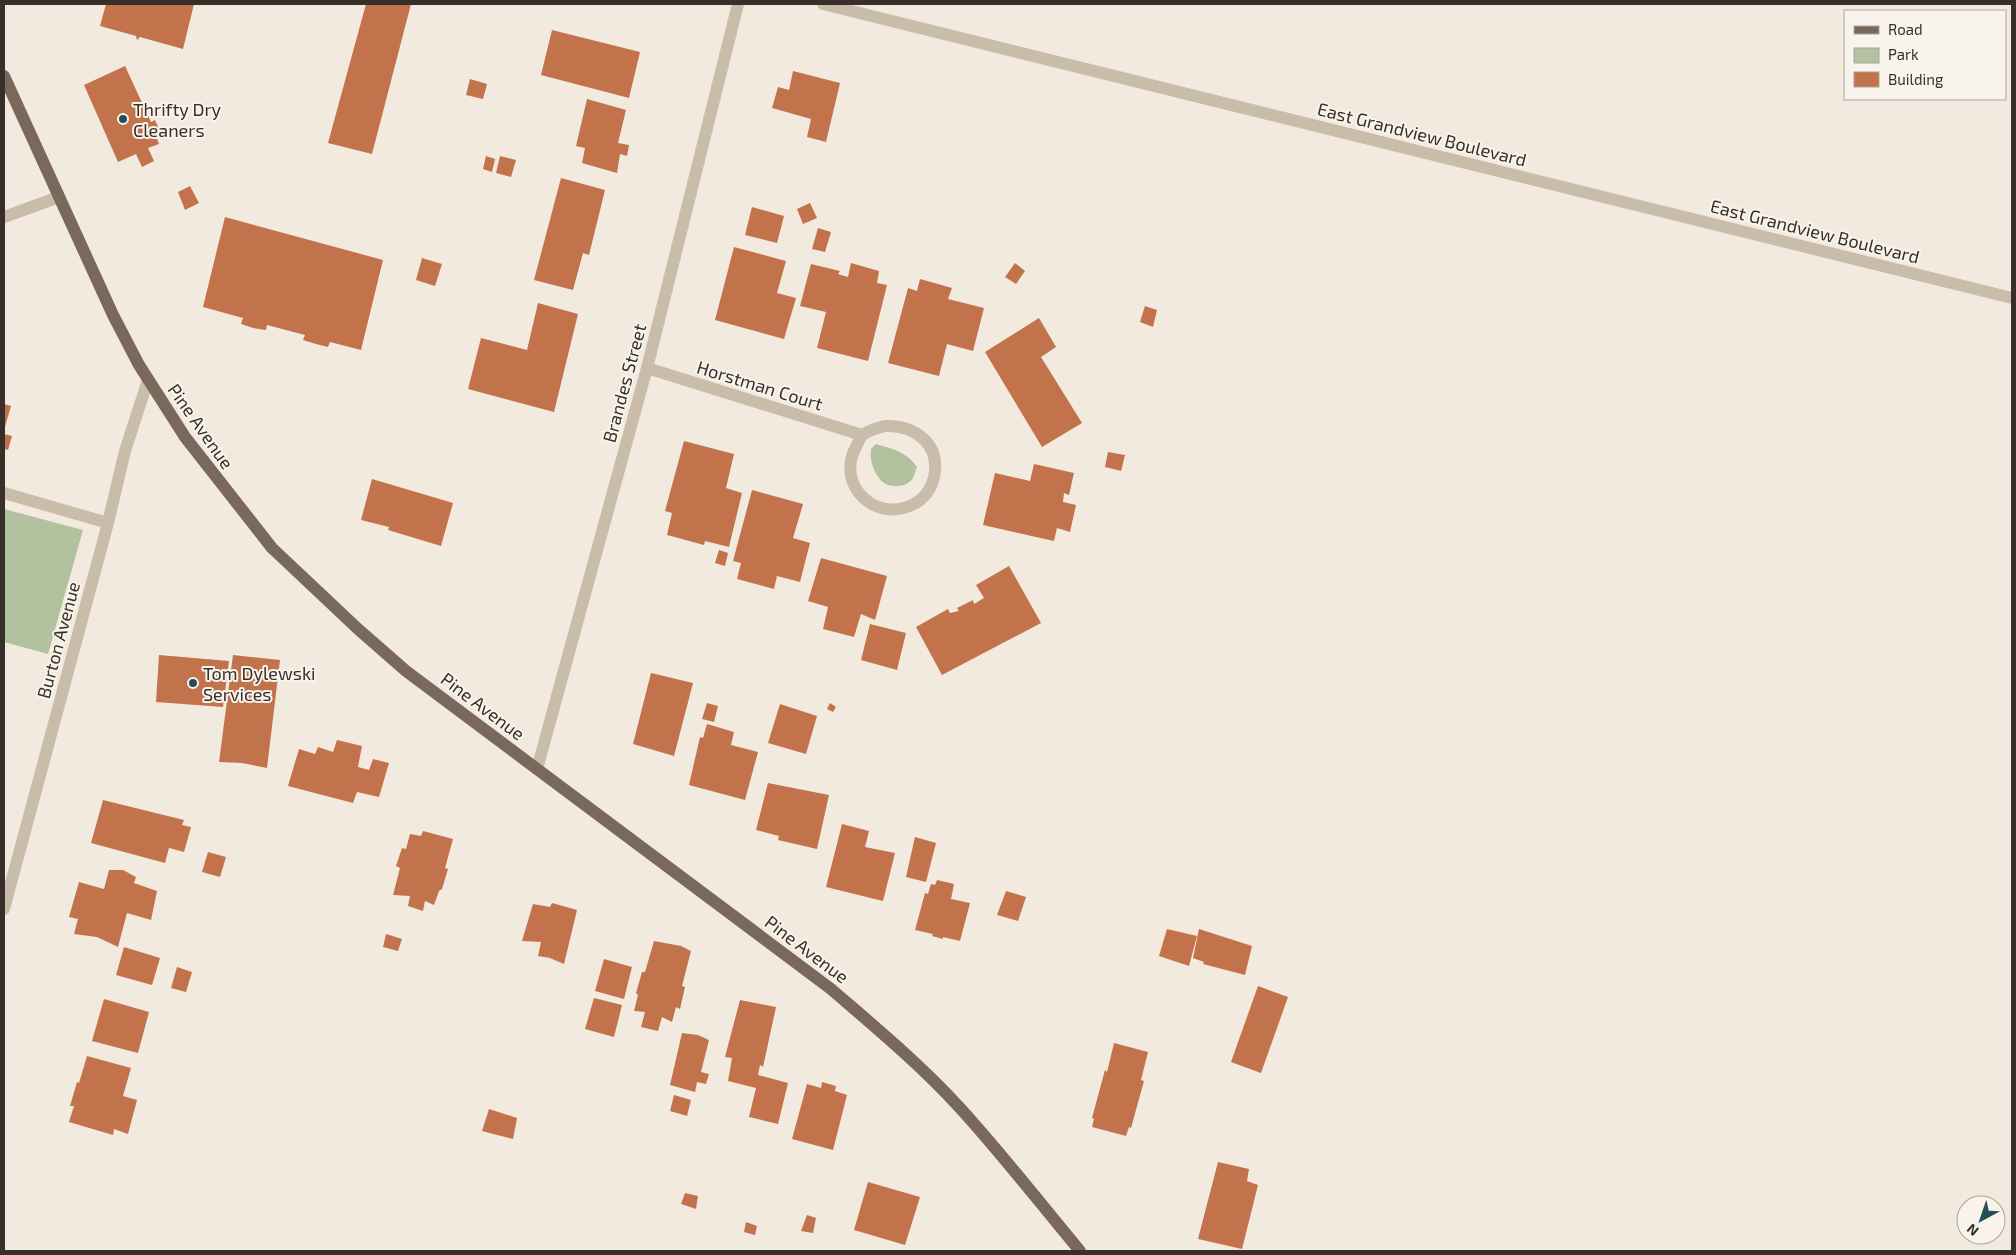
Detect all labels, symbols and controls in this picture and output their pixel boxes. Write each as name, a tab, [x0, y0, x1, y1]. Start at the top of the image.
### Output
legend	[1844, 10, 2006, 100]
text: Road	[1888, 20, 1923, 38]
text: Park	[1888, 45, 1919, 63]
text: Building	[1888, 70, 1944, 88]
street label: East Grandview Boulevard	[1315, 97, 1529, 171]
place label: Thrifty Dry Cleaners	[133, 98, 222, 141]
marker: Thrifty Dry Cleaners	[117, 113, 129, 125]
street label: East Grandview Boulevard	[1708, 194, 1922, 268]
street label: Brandes Street	[598, 321, 650, 445]
street label: Horstman Court	[694, 355, 826, 415]
street label: Pine Avenue	[164, 379, 238, 473]
street label: Burton Avenue	[32, 579, 84, 701]
place label: Tom Dylewski Services	[203, 662, 316, 705]
street label: Pine Avenue	[437, 667, 529, 745]
marker: Tom Dylewski Services	[187, 677, 199, 689]
street label: Pine Avenue	[761, 910, 853, 988]
north arrow	[1956, 1195, 2006, 1245]
text: N	[1963, 1221, 1982, 1240]

